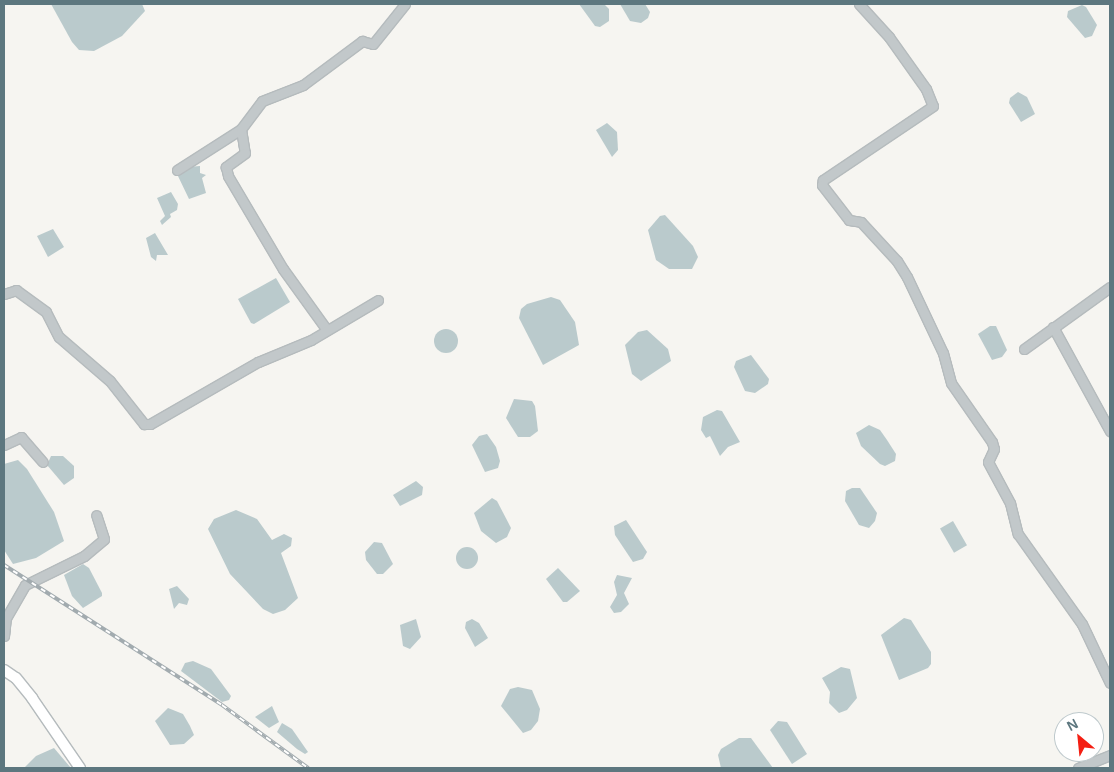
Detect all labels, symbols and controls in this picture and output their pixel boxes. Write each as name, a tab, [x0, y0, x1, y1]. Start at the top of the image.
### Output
north arrow	[1054, 712, 1104, 762]
text: N	[1064, 715, 1081, 734]

